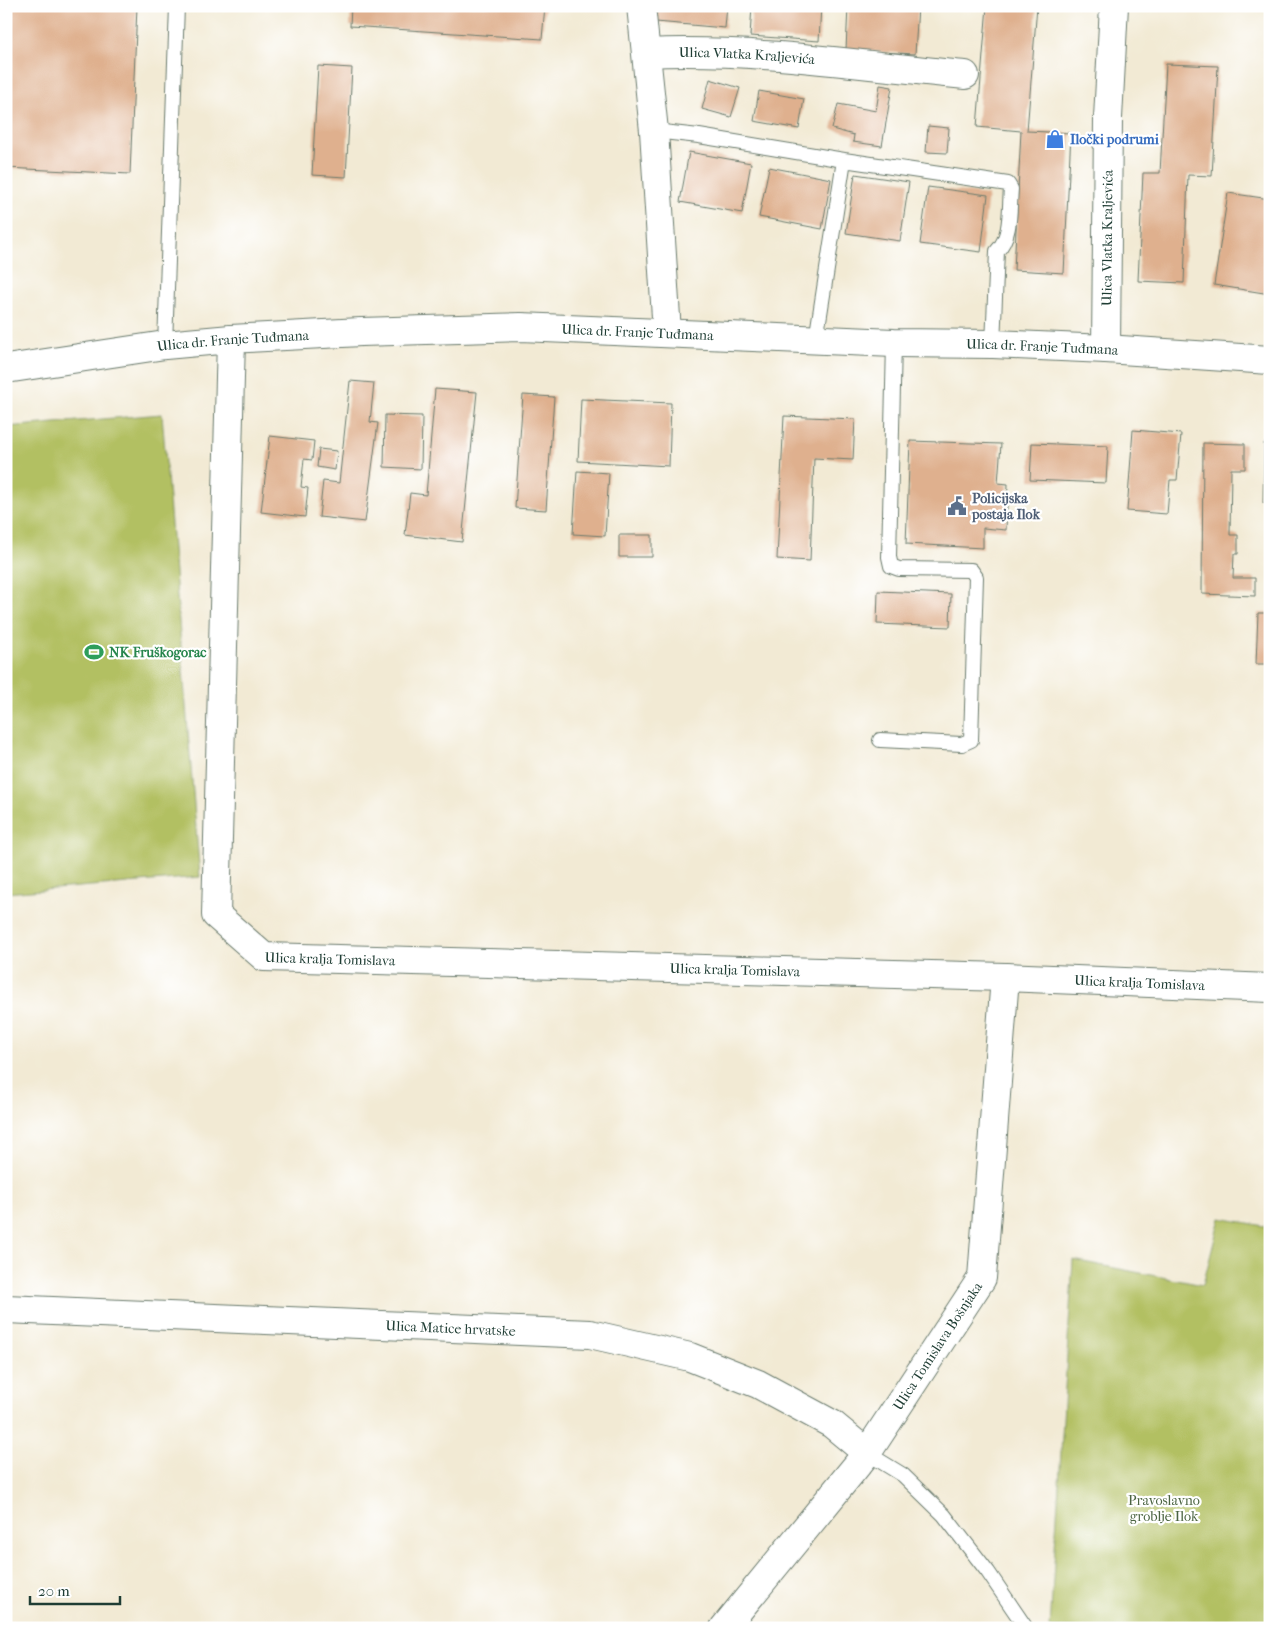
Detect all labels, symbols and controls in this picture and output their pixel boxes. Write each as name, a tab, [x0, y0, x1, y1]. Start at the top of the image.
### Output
street label: Ulica Vlatka Kraljevića	[679, 44, 816, 68]
shop icon: Iločki podrumi	[1044, 128, 1066, 150]
place label: Iločki podrumi	[1070, 131, 1160, 148]
street label: Ulica Vlatka Kraljevića	[1098, 169, 1116, 306]
street label: Ulica dr. Franje Tuđmana	[561, 320, 715, 344]
street label: Ulica dr. Franje Tuđmana	[156, 326, 310, 355]
street label: Ulica dr. Franje Tuđmana	[966, 335, 1119, 358]
place label: Policijska postaja Ilok	[971, 490, 1041, 523]
public building icon: Policijska postaja Ilok	[946, 495, 968, 517]
sports icon: NK Fruškogorac	[83, 641, 105, 663]
place label: NK Fruškogorac	[109, 644, 207, 661]
street label: Ulica kralja Tomislava	[264, 949, 396, 969]
street label: Ulica kralja Tomislava	[669, 959, 801, 980]
street label: Ulica kralja Tomislava	[1074, 971, 1206, 994]
street label: Ulica Tomislava Bošnjaka	[889, 1278, 986, 1413]
street label: Ulica Matice hrvatske	[385, 1317, 516, 1339]
park label: Pravoslavno groblje Ilok	[1128, 1492, 1200, 1525]
scale bar	[30, 1574, 120, 1606]
text: 20 m	[38, 1582, 70, 1600]

